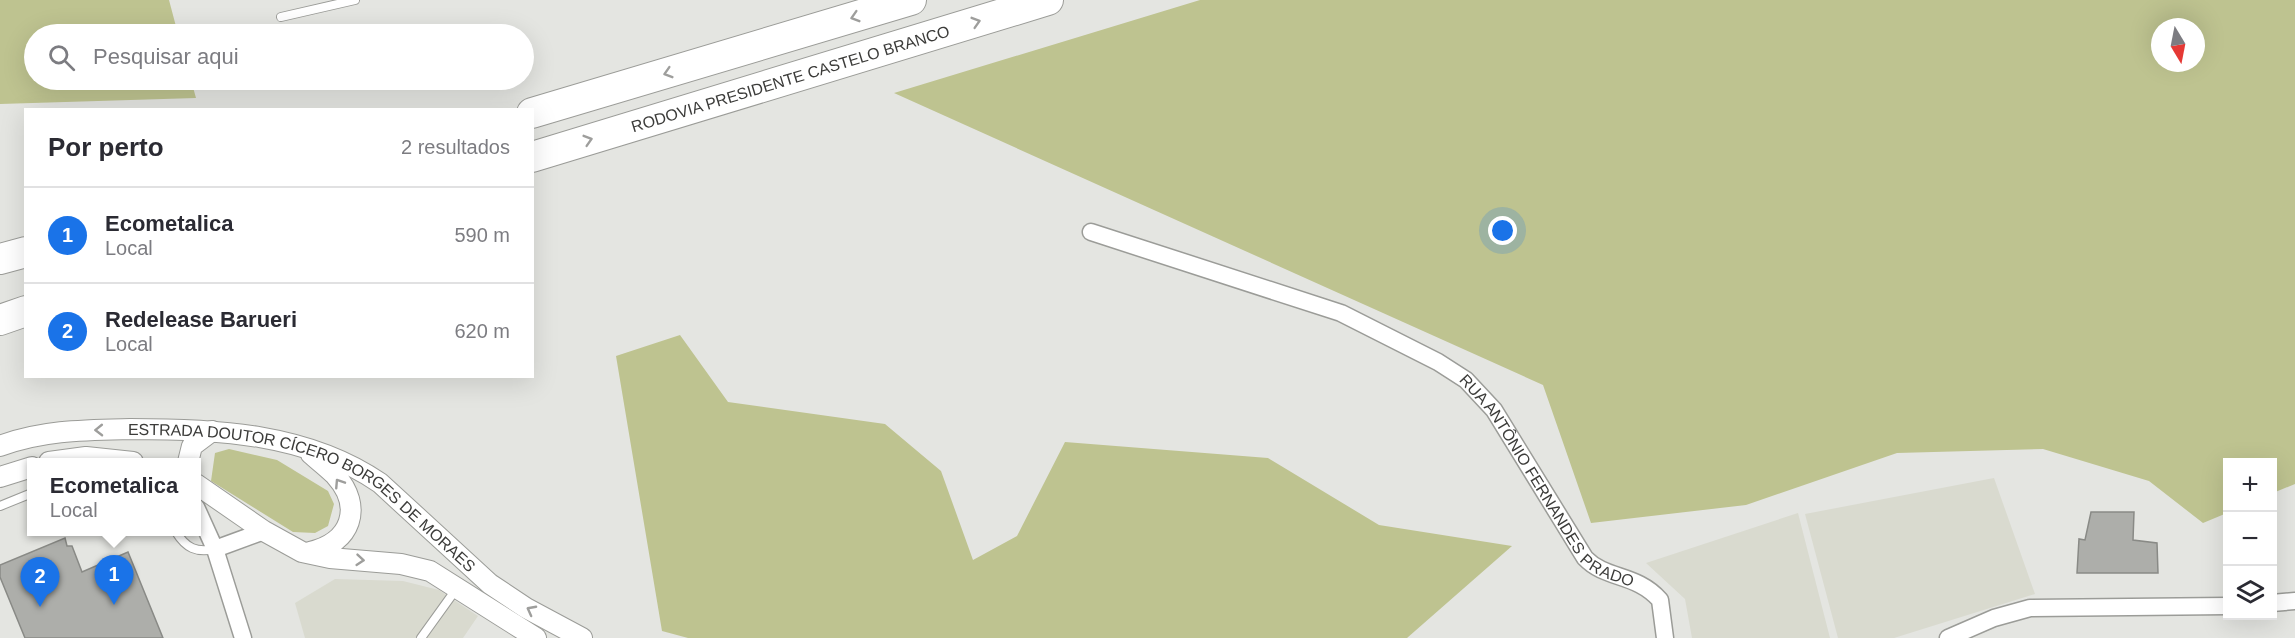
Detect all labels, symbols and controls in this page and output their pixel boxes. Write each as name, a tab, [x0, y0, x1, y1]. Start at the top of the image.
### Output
one-way arrow	[850, 10, 861, 22]
one-way arrow	[970, 17, 981, 29]
north arrow	[2151, 18, 2205, 72]
street label: RODOVIA PRESIDENTE CASTELO BRANCO	[629, 22, 951, 135]
search box	[24, 24, 534, 90]
icon: search	[45, 41, 78, 74]
text: Pesquisar aqui	[93, 44, 239, 69]
one-way arrow	[663, 66, 674, 78]
text: Por perto	[48, 132, 164, 162]
one-way arrow	[582, 135, 593, 147]
text: 2 resultados	[401, 136, 510, 158]
text: Ecometalica	[105, 211, 233, 236]
your location	[1488, 216, 1517, 245]
text: 1	[62, 224, 73, 246]
text: 590 m	[454, 224, 510, 246]
text: Local	[105, 237, 153, 259]
text: Redelease Barueri	[105, 307, 297, 332]
text: 2	[62, 320, 73, 342]
text: 620 m	[454, 320, 510, 342]
text: Local	[105, 333, 153, 355]
street label: RUA ANTÔNIO FERNANDES PRADO	[1457, 371, 1636, 589]
street label: ESTRADA DOUTOR CÍCERO BORGES DE MORAES	[128, 420, 479, 575]
one-way arrow	[95, 424, 104, 436]
popup	[27, 458, 201, 536]
map controls	[2223, 458, 2277, 620]
button: +	[2223, 458, 2277, 512]
text: Ecometalica	[50, 473, 178, 498]
one-way arrow	[335, 478, 346, 489]
text: Local	[50, 499, 98, 521]
button: −	[2223, 512, 2277, 566]
one-way arrow	[356, 553, 365, 566]
pin: 1	[94, 556, 134, 605]
pin: 2	[20, 558, 60, 607]
button: layers	[2223, 566, 2277, 620]
one-way arrow	[526, 606, 537, 617]

